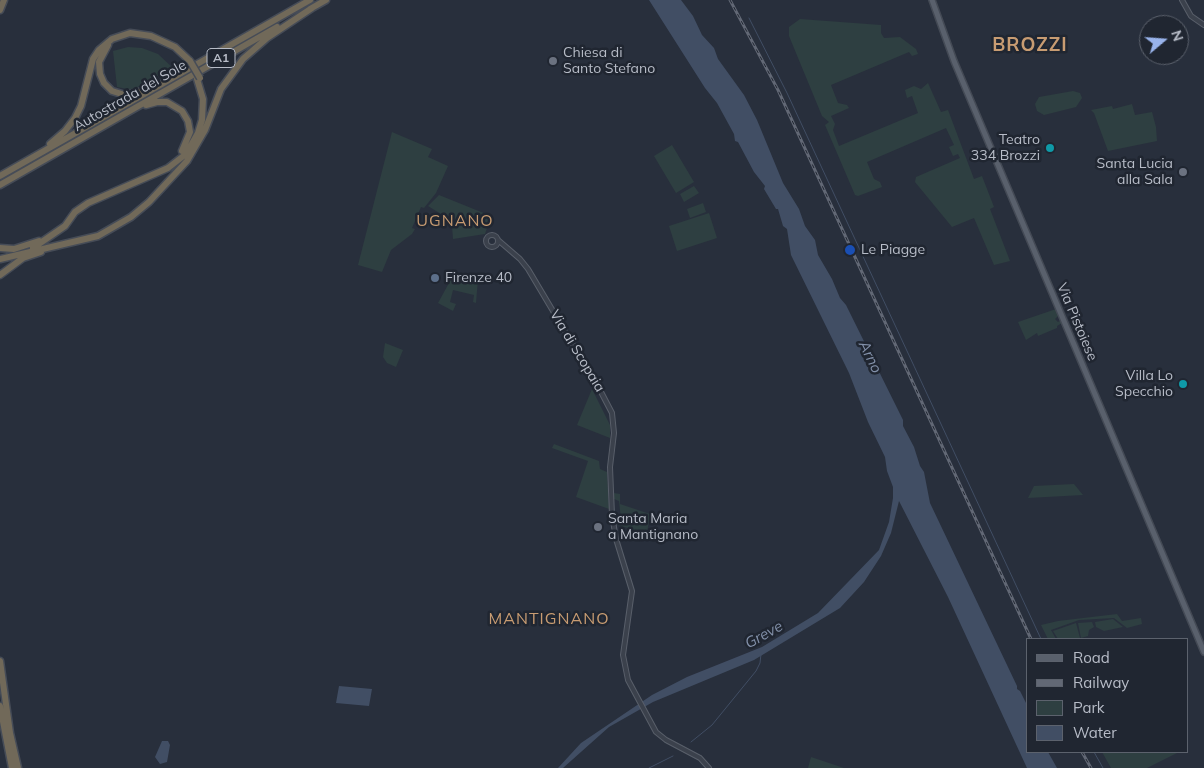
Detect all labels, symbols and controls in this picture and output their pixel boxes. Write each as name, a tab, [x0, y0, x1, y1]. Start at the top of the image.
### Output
north arrow	[1139, 15, 1189, 65]
text: N	[1167, 28, 1188, 43]
district label: BROZZI	[991, 34, 1069, 56]
place label: Chiesa di Santo Stefano	[563, 45, 655, 78]
road number: A1	[207, 48, 235, 68]
marker: Chiesa di Santo Stefano	[547, 55, 559, 67]
street label: Autostrada del Sole	[71, 57, 189, 135]
place label: Teatro 334 Brozzi	[971, 132, 1040, 164]
marker: Teatro 334 Brozzi	[1044, 142, 1056, 154]
place label: Santa Lucia alla Sala	[1096, 156, 1173, 188]
marker: Santa Lucia alla Sala	[1177, 166, 1189, 178]
district label: UGNANO	[416, 211, 494, 231]
place label: Le Piagge	[861, 242, 925, 258]
marker: Le Piagge	[843, 243, 857, 257]
place label: Firenze 40	[445, 270, 512, 286]
marker: Firenze 40	[429, 272, 441, 284]
street label: Via Pistoiese	[1053, 281, 1101, 363]
street label: Via di Scopaia	[546, 307, 608, 395]
water label: Arno	[854, 338, 886, 376]
place label: Villa Lo Specchio	[1115, 368, 1173, 401]
marker: Villa Lo Specchio	[1177, 378, 1189, 390]
place label: Santa Maria a Mantignano	[608, 511, 698, 544]
marker: Santa Maria a Mantignano	[592, 521, 604, 533]
district label: MANTIGNANO	[487, 609, 611, 629]
water label: Greve	[742, 617, 786, 653]
legend	[1026, 638, 1189, 753]
text: Road	[1073, 648, 1110, 667]
text: Railway	[1073, 673, 1129, 692]
text: Park	[1073, 698, 1105, 717]
text: Water	[1073, 723, 1117, 742]

